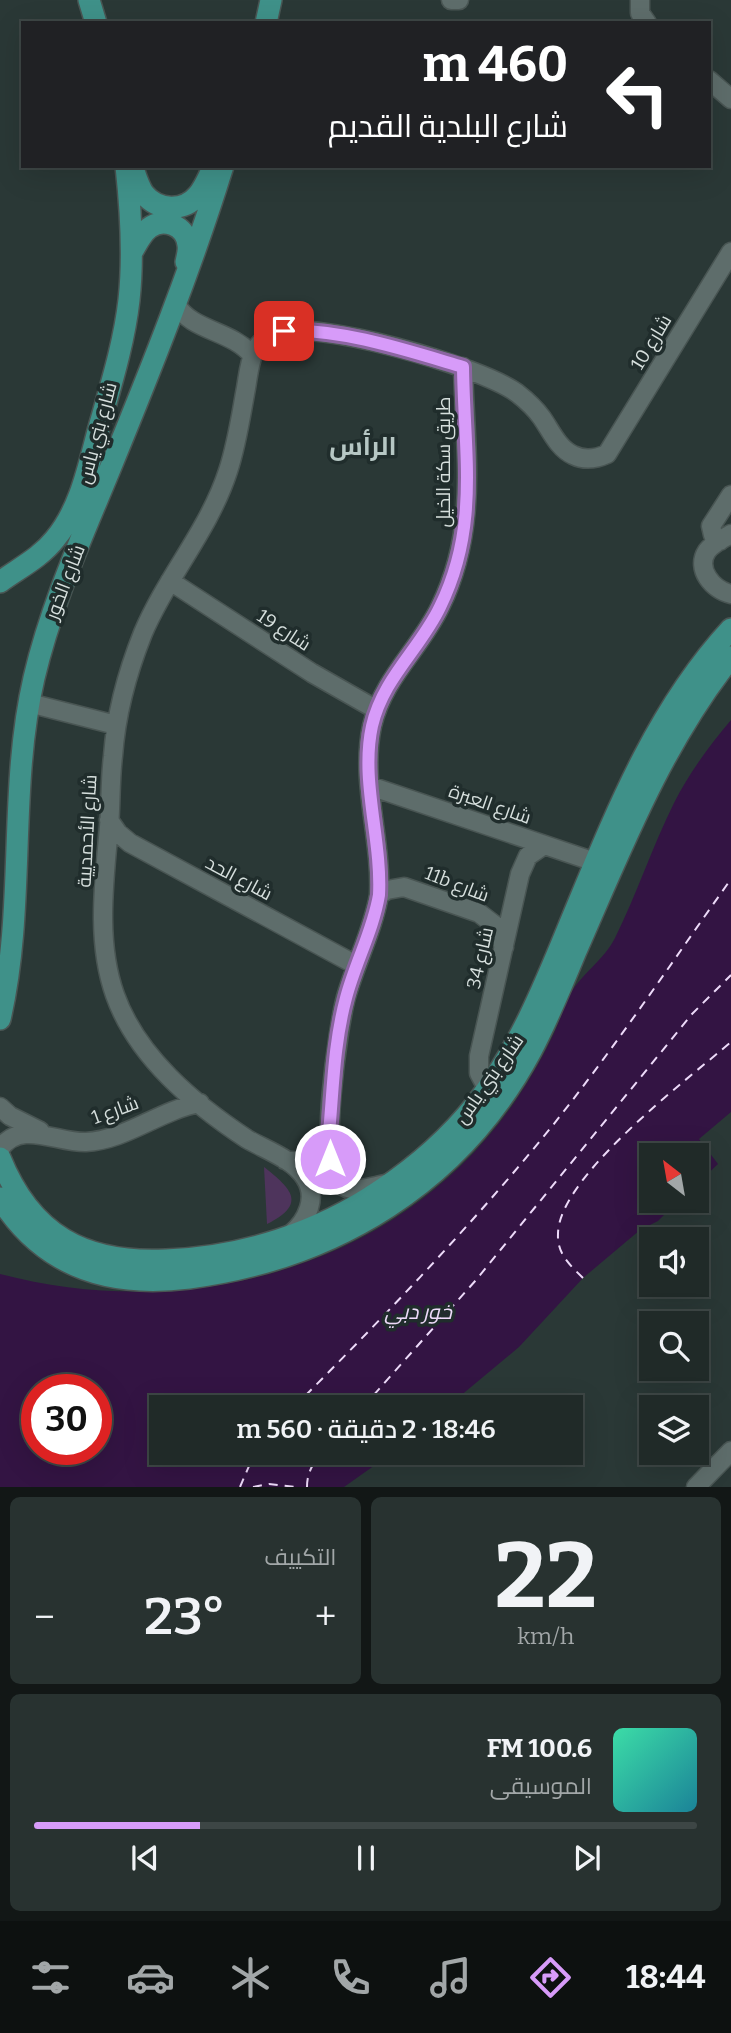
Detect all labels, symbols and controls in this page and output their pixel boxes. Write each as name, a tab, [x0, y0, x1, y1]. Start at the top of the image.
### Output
text: 460 m	[423, 35, 568, 94]
icon: left	[592, 49, 683, 140]
text: شارع البلدية القديم	[328, 107, 568, 145]
pin	[254, 301, 314, 361]
street label: شارع 10	[626, 310, 678, 375]
icon: arrive	[265, 312, 303, 350]
street label: شارع بني ياس	[72, 380, 125, 487]
street label: طريق سكة الخيل	[432, 397, 456, 527]
district label: الرأس	[329, 429, 397, 462]
street label: شارع الخور	[40, 541, 92, 624]
street label: شارع 19	[252, 604, 315, 658]
street label: شارع الأحمديية	[73, 774, 103, 888]
street label: شارع العبرة	[445, 779, 534, 831]
street label: شارع الحد	[201, 851, 276, 907]
street label: 11b شارع	[421, 861, 492, 909]
street label: شارع 34	[462, 925, 500, 992]
street label: شارع بني ياس	[450, 1030, 531, 1130]
street label: شارع 1	[88, 1091, 142, 1131]
position arrow	[293, 1122, 367, 1196]
north arrow	[639, 1143, 709, 1213]
map controls	[639, 1143, 709, 1465]
button: sound	[639, 1227, 709, 1297]
water label: خور دبي	[384, 1299, 453, 1329]
button: search	[639, 1311, 709, 1381]
speed limit sign: 30	[21, 1374, 112, 1465]
button: layers	[639, 1395, 709, 1465]
text: 18:46 · 2 دقيقة · 560 m	[236, 1414, 496, 1445]
text: 22	[495, 1522, 597, 1631]
text: التكييف	[264, 1543, 337, 1571]
text: 23°	[144, 1585, 226, 1648]
text: −	[34, 1594, 55, 1640]
text: +	[315, 1594, 336, 1640]
text: km/h	[517, 1622, 574, 1650]
text: 100.6 FM	[487, 1733, 592, 1764]
text: الموسيقى	[490, 1772, 592, 1800]
icon: previous	[126, 1839, 164, 1877]
icon: pause	[347, 1839, 385, 1877]
icon: next	[568, 1839, 606, 1877]
icon: filters	[26, 1953, 75, 2002]
icon: car	[126, 1953, 175, 2002]
icon: climate	[226, 1953, 275, 2002]
icon: phone	[326, 1953, 375, 2002]
icon: music	[426, 1953, 475, 2002]
icon: directions	[526, 1953, 575, 2002]
text: 18:44	[626, 1958, 706, 1996]

